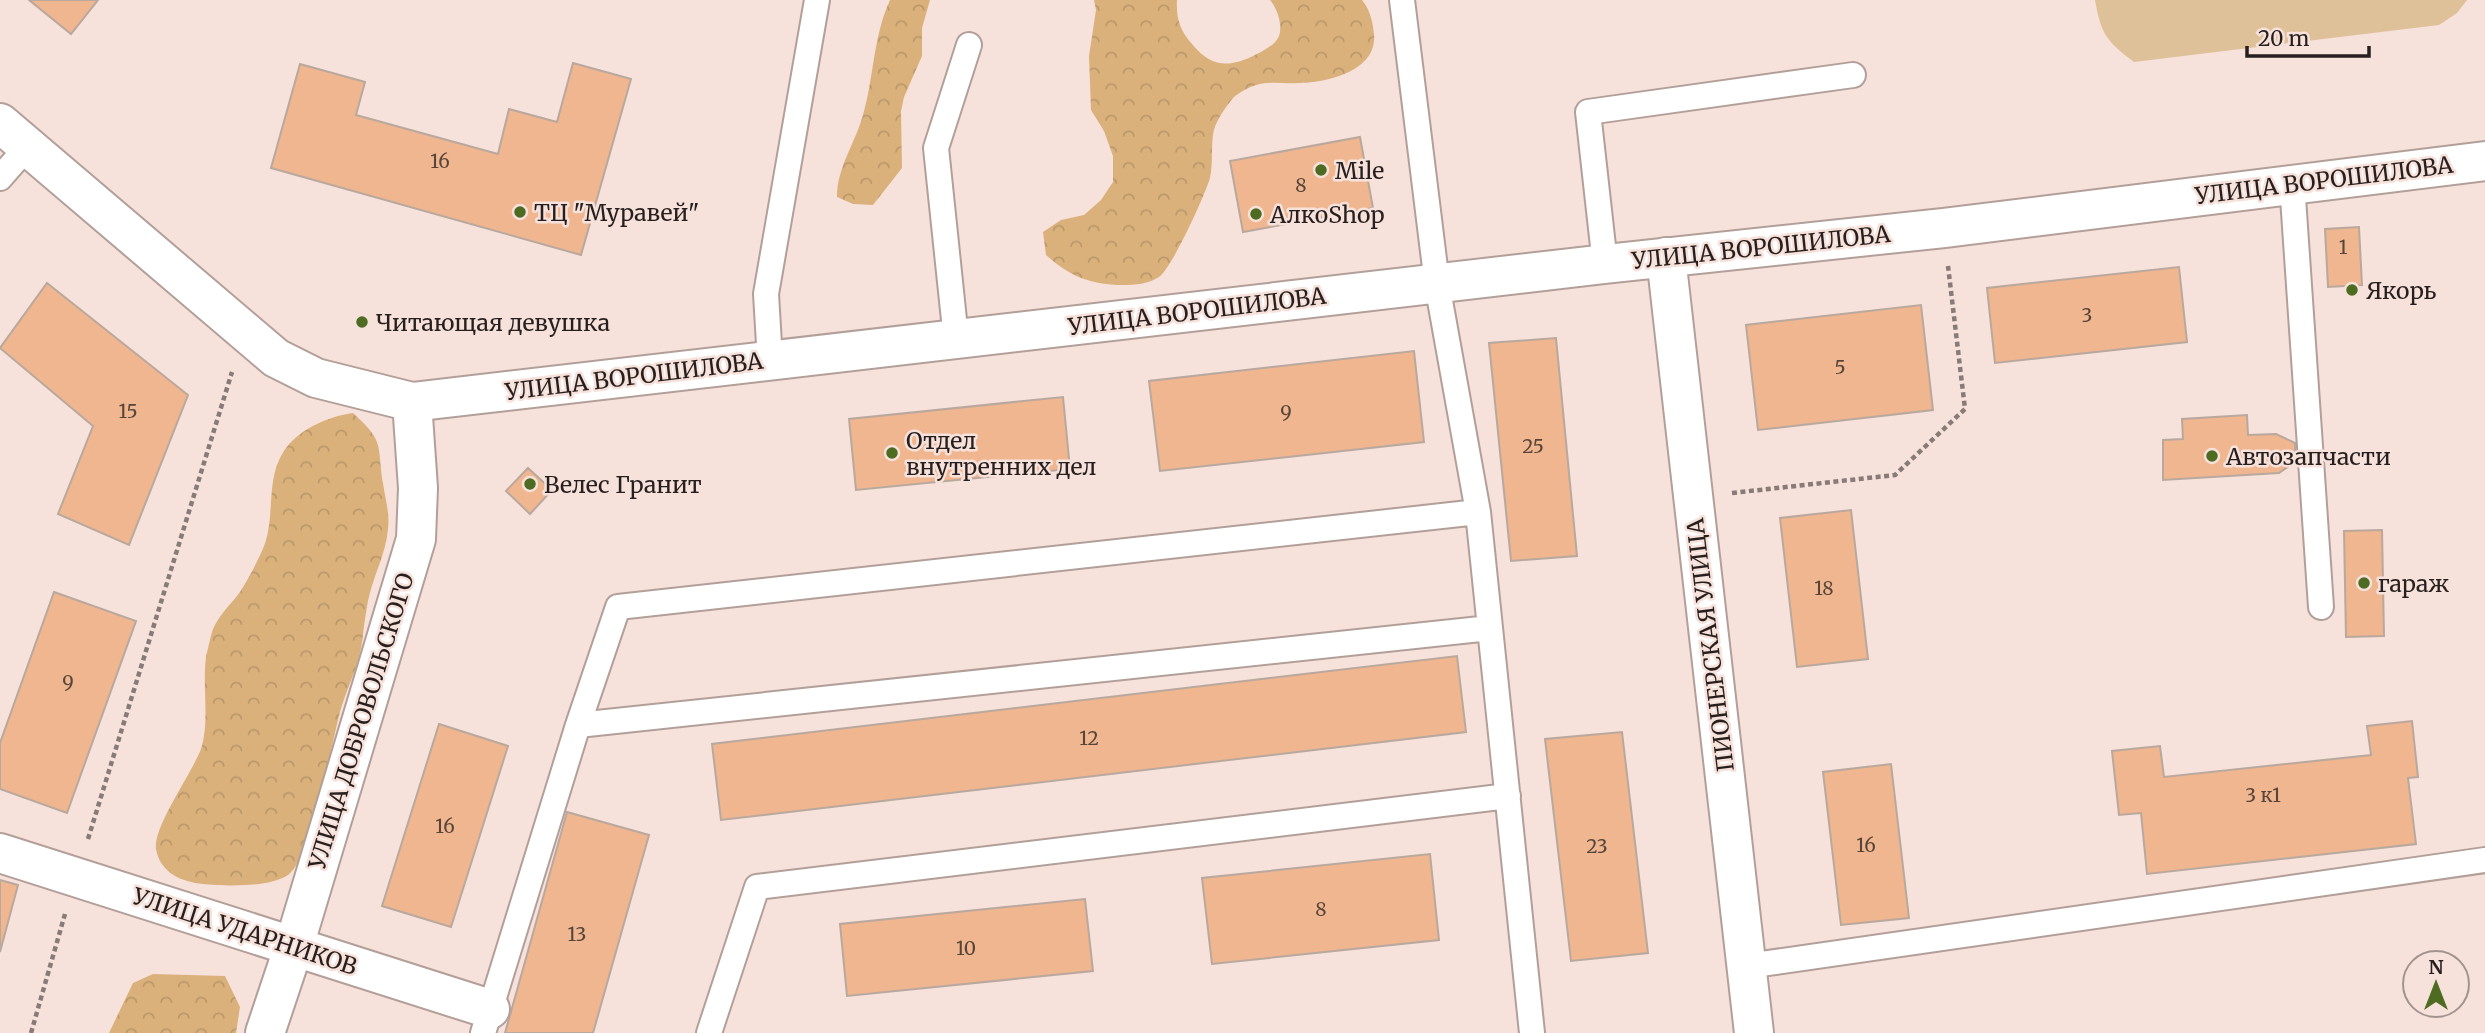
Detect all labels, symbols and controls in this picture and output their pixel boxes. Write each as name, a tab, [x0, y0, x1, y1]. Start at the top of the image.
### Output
scale bar	[2247, 14, 2370, 58]
text: 20 m	[2258, 25, 2310, 52]
house number: 16	[430, 149, 450, 173]
street label: УЛИЦА ВОРОШИЛОВА	[2192, 150, 2455, 210]
place label: Mile	[1335, 156, 1384, 185]
marker: Mile	[1313, 162, 1329, 178]
house number: 8	[1295, 173, 1307, 197]
place label: ТЦ "Муравей"	[534, 198, 699, 227]
place label: АлкоShop	[1269, 200, 1385, 229]
marker: ТЦ "Муравей"	[512, 204, 528, 220]
marker: АлкоShop	[1248, 206, 1264, 222]
street label: УЛИЦА ВОРОШИЛОВА	[1629, 219, 1892, 275]
house number: 1	[2339, 235, 2348, 259]
place label: Якорь	[2366, 276, 2437, 305]
street label: УЛИЦА ВОРОШИЛОВА	[1065, 281, 1328, 341]
marker: Якорь	[2344, 282, 2360, 298]
house number: 3	[2082, 303, 2092, 327]
place label: Читающая девушка	[376, 308, 610, 337]
marker: Читающая девушка	[354, 314, 370, 330]
street label: УЛИЦА ВОРОШИЛОВА	[502, 346, 765, 406]
house number: 5	[1834, 355, 1846, 379]
house number: 15	[118, 399, 138, 423]
house number: 9	[1280, 400, 1292, 424]
place label: Отдел внутренних дел	[906, 426, 1097, 481]
house number: 25	[1522, 434, 1544, 458]
place label: Автозапчасти	[2225, 442, 2391, 471]
marker: Отдел внутренних дел	[884, 445, 900, 461]
marker: Автозапчасти	[2204, 448, 2220, 464]
place label: Велес Гранит	[544, 470, 702, 499]
marker: Велес Гранит	[522, 476, 538, 492]
street label: ПИОНЕРСКАЯ УЛИЦА	[1680, 516, 1740, 773]
street label: УЛИЦА ДОБРОВОЛЬСКОГО	[302, 569, 420, 874]
place label: гараж	[2378, 569, 2449, 598]
marker: гараж	[2356, 575, 2372, 591]
house number: 18	[1814, 576, 1834, 600]
house number: 9	[62, 670, 74, 694]
house number: 12	[1079, 726, 1099, 750]
house number: 3 к1	[2245, 783, 2281, 807]
house number: 16	[435, 814, 455, 838]
house number: 16	[1856, 833, 1876, 857]
house number: 23	[1586, 834, 1608, 858]
street label: УЛИЦА УДАРНИКОВ	[128, 881, 361, 981]
house number: 8	[1315, 897, 1327, 921]
house number: 13	[568, 922, 586, 946]
house number: 10	[956, 936, 976, 960]
north arrow	[2401, 949, 2471, 1019]
text: N	[2428, 955, 2444, 979]

